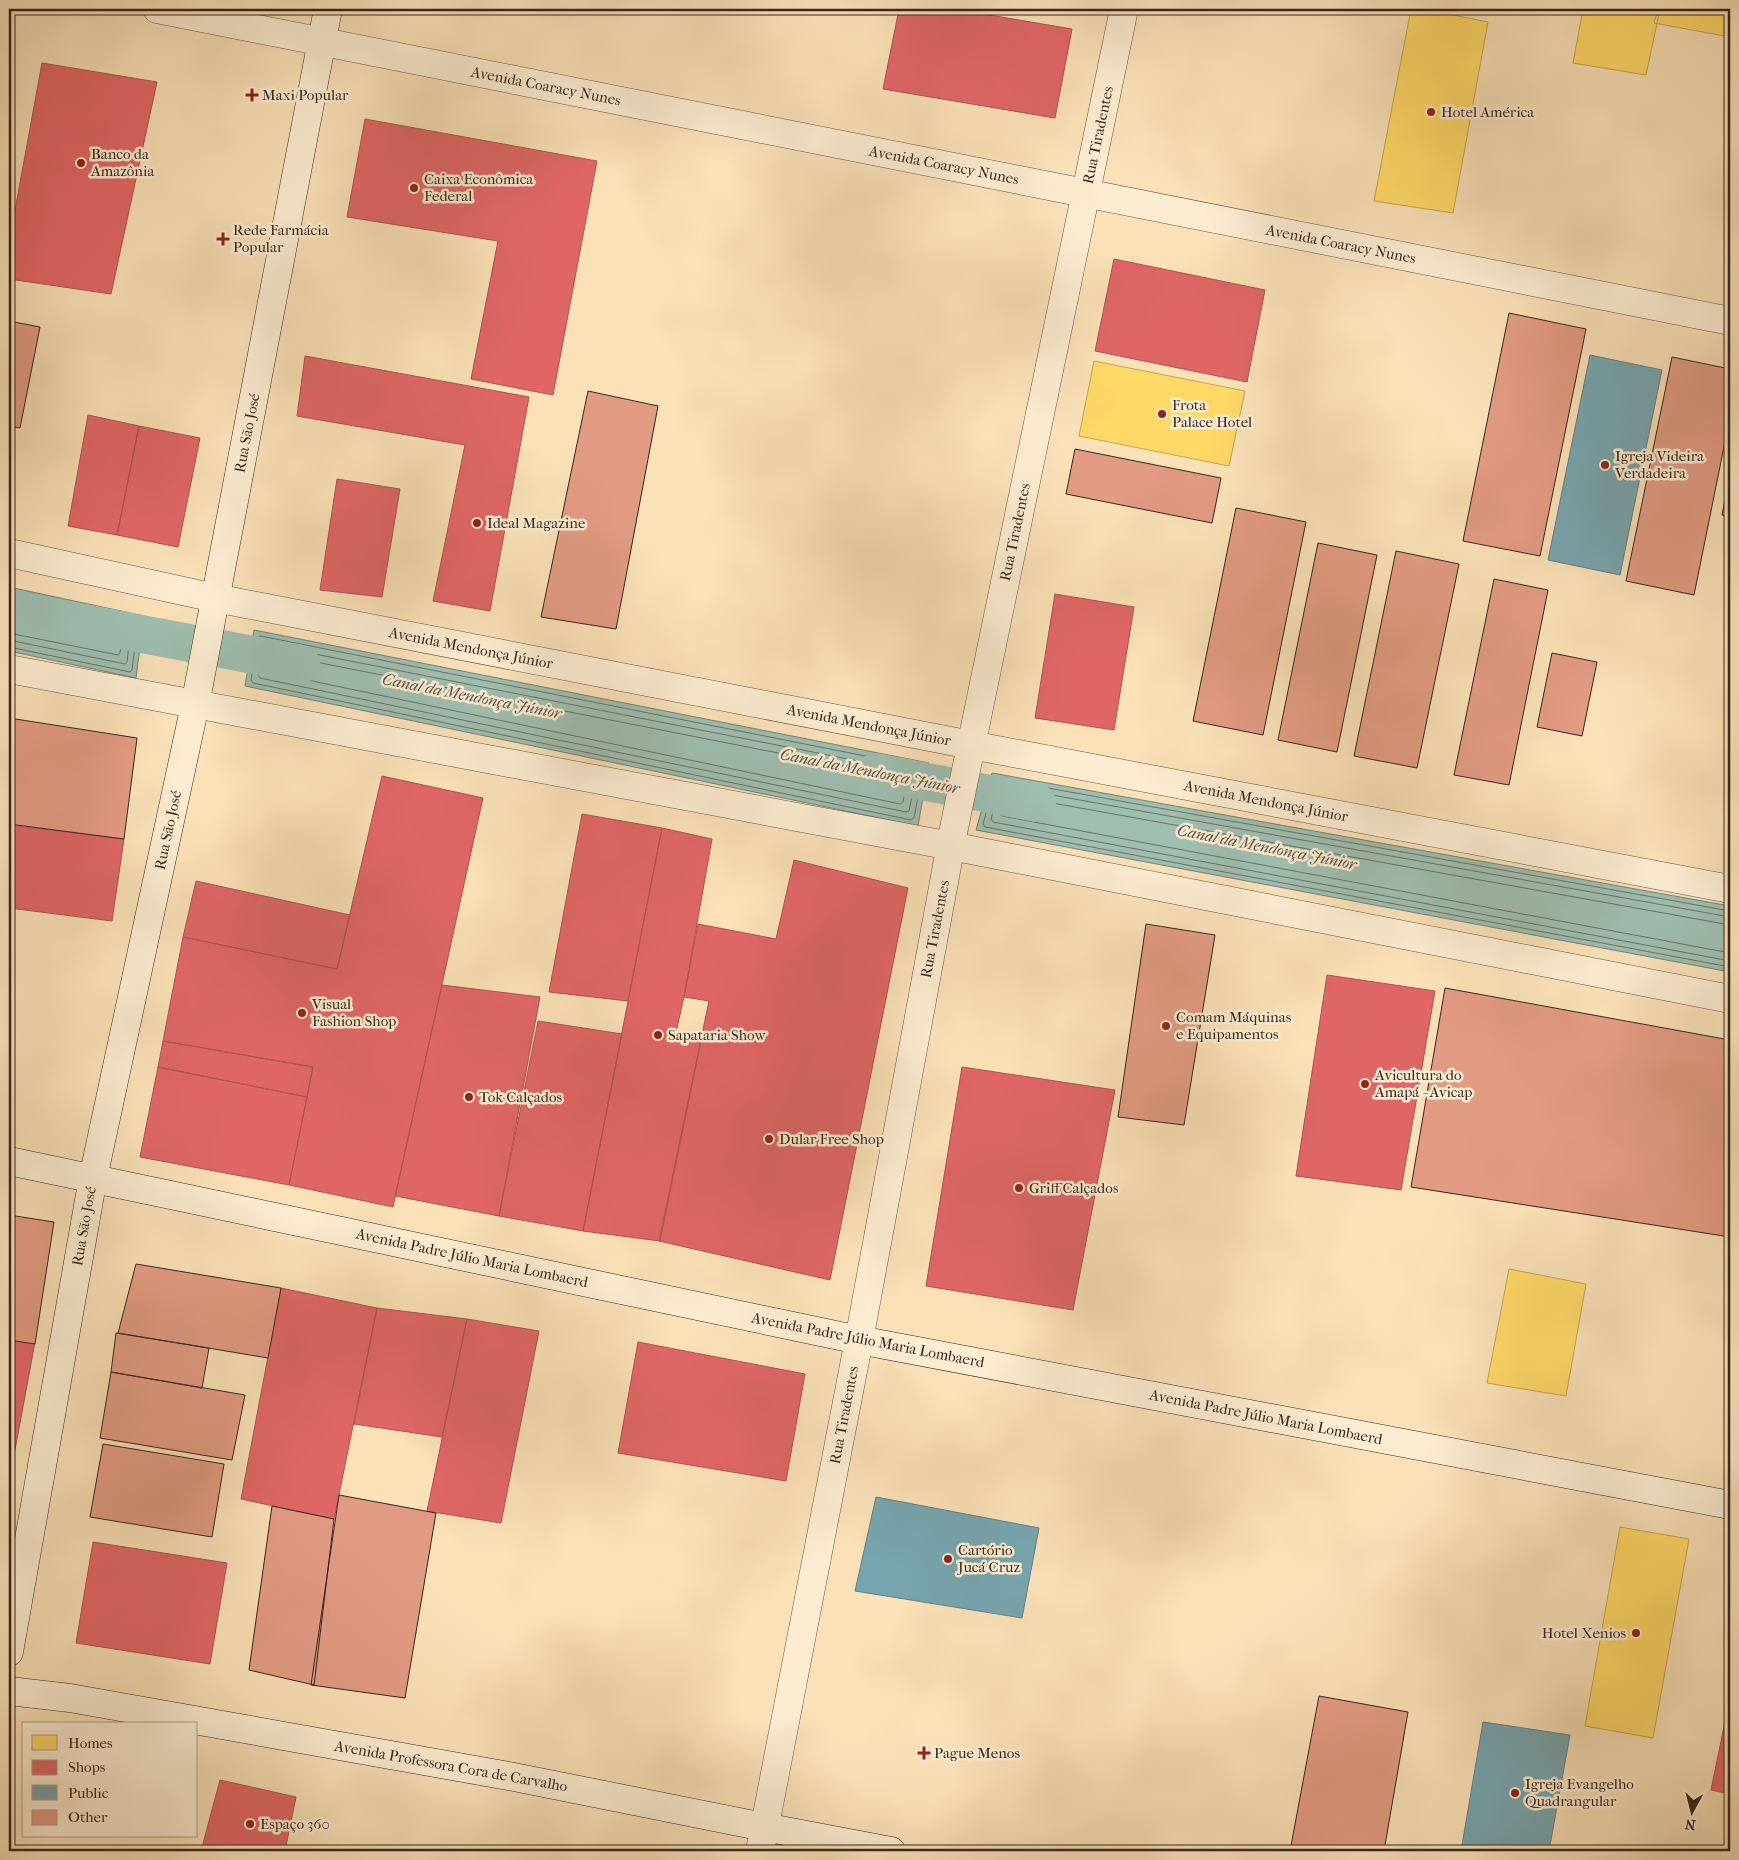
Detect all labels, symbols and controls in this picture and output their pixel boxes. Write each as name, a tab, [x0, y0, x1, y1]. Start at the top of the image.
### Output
street label: Avenida Coaracy Nunes	[469, 62, 623, 109]
street label: Rua Tiradentes	[1079, 84, 1117, 185]
place label: Maxi Popular	[262, 86, 349, 104]
marker: Maxi Popular	[246, 89, 258, 101]
place label: Hotel América	[1441, 103, 1535, 121]
marker: Hotel América	[1425, 106, 1437, 118]
street label: Avenida Coaracy Nunes	[867, 141, 1021, 188]
place label: Banco da Amazônia	[90, 145, 155, 180]
marker: Banco da Amazônia	[75, 157, 87, 169]
place label: Caixa Econômica Federal	[424, 170, 534, 205]
marker: Caixa Econômica Federal	[408, 182, 420, 194]
street label: Avenida Coaracy Nunes	[1264, 220, 1418, 267]
place label: Rede Farmácia Popular	[233, 221, 330, 256]
marker: Rede Farmácia Popular	[217, 233, 229, 245]
street label: Rua São José	[230, 391, 264, 474]
place label: Frota Palace Hotel	[1172, 396, 1252, 431]
marker: Frota Palace Hotel	[1156, 408, 1168, 420]
place label: Igreja Videira Verdadeira	[1614, 447, 1705, 482]
marker: Igreja Videira Verdadeira	[1599, 459, 1611, 471]
street label: Rua Tiradentes	[996, 481, 1034, 582]
place label: Ideal Magazine	[487, 514, 586, 532]
marker: Ideal Magazine	[471, 517, 483, 529]
street label: Avenida Mendonça Júnior	[386, 623, 555, 673]
water label: Canal da Mendonça Júnior	[381, 669, 565, 723]
street label: Avenida Mendonça Júnior	[784, 700, 953, 750]
water label: Canal da Mendonça Júnior	[779, 744, 963, 798]
street label: Avenida Mendonça Júnior	[1181, 776, 1350, 826]
street label: Rua São José	[151, 788, 185, 871]
water label: Canal da Mendonça Júnior	[1176, 820, 1360, 874]
street label: Rua Tiradentes	[917, 878, 953, 979]
place label: Visual Fashion Shop	[311, 995, 396, 1030]
marker: Visual Fashion Shop	[296, 1007, 308, 1019]
place label: Comam Máquinas e Equipamentos	[1176, 1008, 1292, 1043]
marker: Comam Máquinas e Equipamentos	[1160, 1020, 1172, 1032]
place label: Sapataria Show	[668, 1026, 766, 1044]
marker: Sapataria Show	[652, 1029, 664, 1041]
place label: Avicultura do Amapá - Avicap	[1374, 1066, 1472, 1101]
marker: Avicultura do Amapá - Avicap	[1359, 1078, 1371, 1090]
place label: Tok Calçados	[479, 1088, 563, 1106]
marker: Tok Calçados	[463, 1091, 475, 1103]
place label: Dular Free Shop	[779, 1130, 884, 1148]
marker: Dular Free Shop	[763, 1133, 775, 1145]
place label: Griff Calçados	[1029, 1179, 1119, 1197]
marker: Griff Calçados	[1013, 1182, 1025, 1194]
street label: Rua São José	[68, 1184, 100, 1267]
street label: Avenida Padre Júlio Maria Lombaerd	[353, 1224, 590, 1292]
street label: Avenida Padre Júlio Maria Lombaerd	[749, 1308, 987, 1372]
street label: Rua Tiradentes	[826, 1364, 862, 1465]
street label: Avenida Padre Júlio Maria Lombaerd	[1147, 1385, 1385, 1449]
place label: Cartório Jucá Cruz	[957, 1541, 1021, 1576]
marker: Cartório Jucá Cruz	[942, 1553, 954, 1565]
place label: Hotel Xenios	[1542, 1624, 1626, 1642]
marker: Hotel Xenios	[1630, 1627, 1642, 1639]
legend	[22, 1722, 198, 1838]
text: Homes	[68, 1734, 113, 1752]
street label: Avenida Professora Cora de Carvalho	[332, 1736, 569, 1795]
place label: Pague Menos	[934, 1744, 1020, 1762]
marker: Pague Menos	[918, 1747, 930, 1759]
text: Shops	[68, 1758, 106, 1776]
place label: Igreja Evangelho Quadrangular	[1525, 1775, 1634, 1810]
text: Public	[68, 1784, 109, 1802]
marker: Igreja Evangelho Quadrangular	[1509, 1787, 1521, 1799]
north arrow	[1666, 1788, 1716, 1838]
text: Other	[68, 1808, 108, 1826]
place label: Espaço 360	[260, 1815, 330, 1833]
text: N	[1684, 1815, 1697, 1833]
marker: Espaço 360	[244, 1818, 256, 1830]

